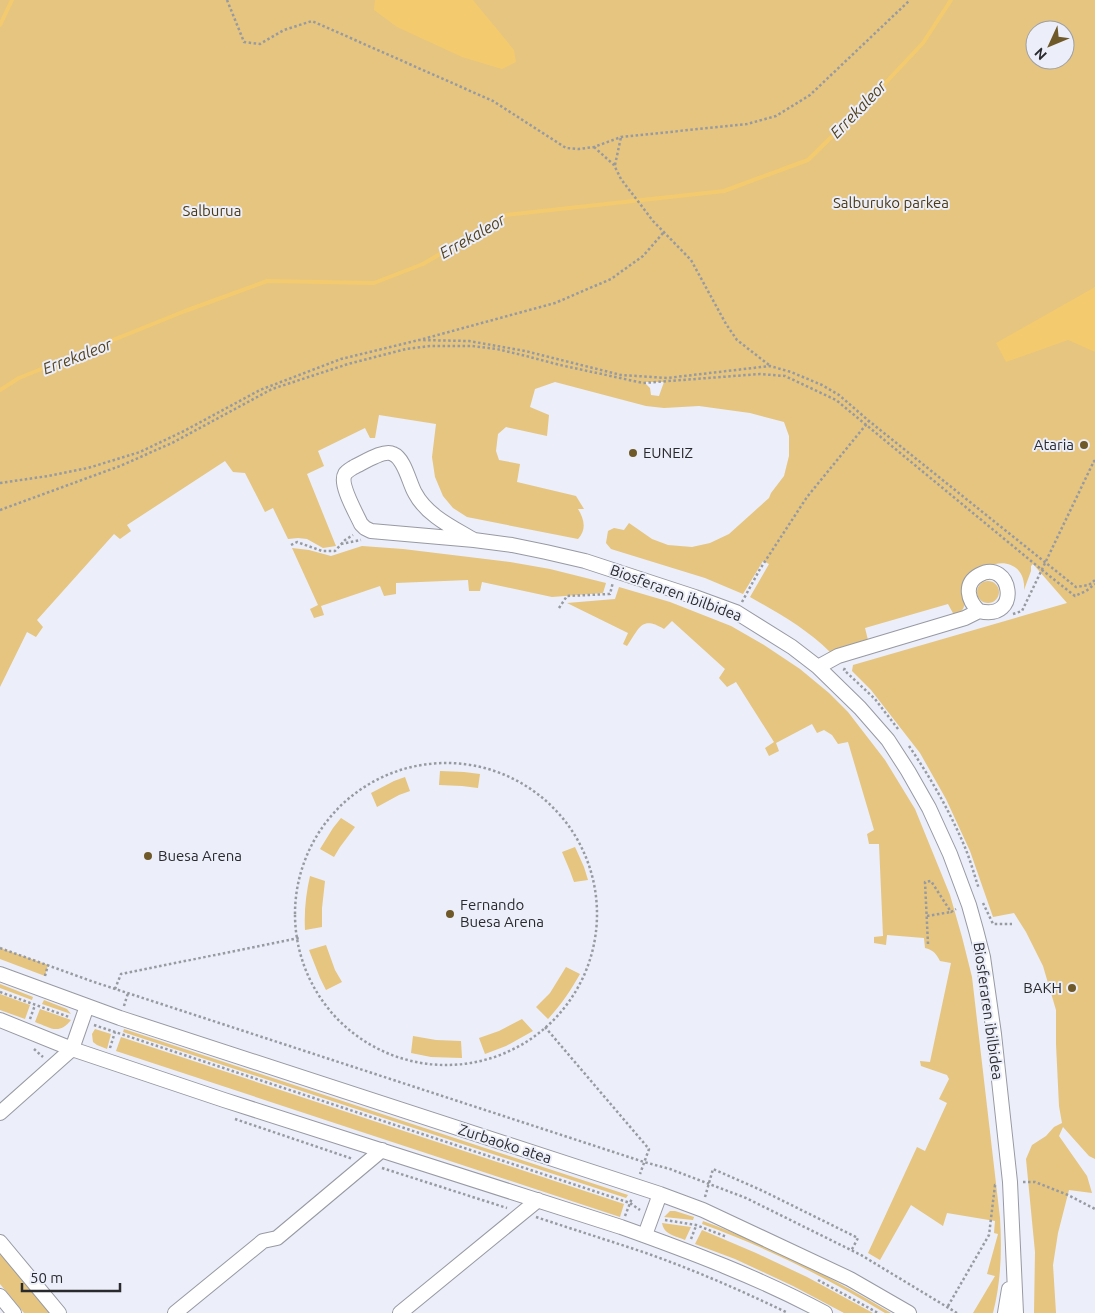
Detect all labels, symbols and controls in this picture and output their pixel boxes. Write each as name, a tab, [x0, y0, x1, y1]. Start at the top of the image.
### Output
north arrow	[1025, 20, 1075, 70]
text: N	[1031, 45, 1050, 63]
water label: Errekaleor	[826, 76, 890, 141]
park label: Salburuko parkea	[833, 194, 949, 211]
park label: Salburua	[183, 202, 241, 219]
water label: Errekaleor	[436, 210, 509, 262]
water label: Errekaleor	[40, 334, 115, 377]
place label: Ataria	[1034, 436, 1074, 453]
marker: Ataria	[1078, 439, 1090, 451]
place label: EUNEIZ	[643, 444, 693, 461]
marker: EUNEIZ	[627, 447, 639, 459]
street label: Biosferaren ibilbidea	[608, 561, 744, 624]
place label: Buesa Arena	[158, 847, 242, 864]
marker: Buesa Arena	[142, 850, 154, 862]
place label: Fernando Buesa Arena	[460, 896, 544, 930]
marker: Fernando Buesa Arena	[444, 908, 456, 920]
street label: Biosferaren ibilbidea	[970, 941, 1007, 1081]
place label: BAKH	[1023, 979, 1062, 996]
marker: BAKH	[1066, 982, 1078, 994]
street label: Zurbaoko atea	[456, 1120, 554, 1167]
scale bar	[22, 1260, 120, 1292]
text: 50 m	[30, 1269, 63, 1286]

